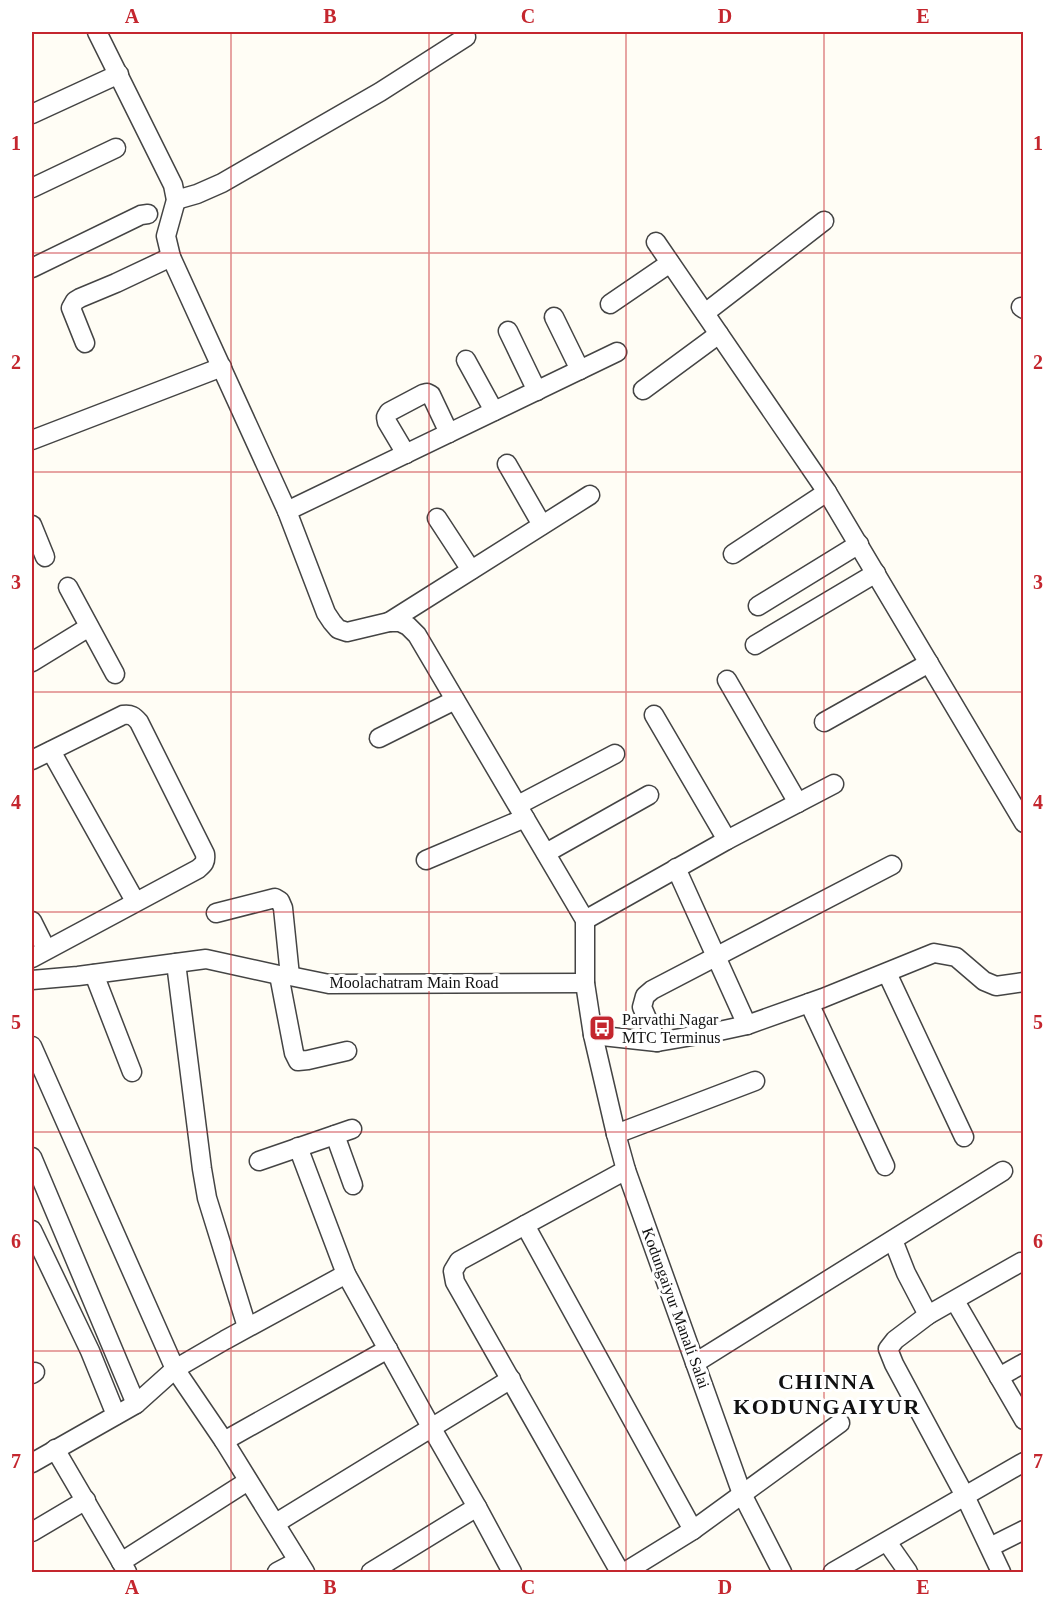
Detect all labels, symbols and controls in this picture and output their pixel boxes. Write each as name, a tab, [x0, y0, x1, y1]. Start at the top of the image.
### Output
text: A	[125, 5, 140, 27]
text: B	[323, 5, 337, 27]
text: C	[521, 5, 535, 27]
text: D	[718, 5, 732, 27]
text: E	[916, 5, 930, 27]
text: 1	[11, 132, 21, 154]
text: 1	[1033, 132, 1043, 154]
text: 2	[11, 351, 21, 373]
text: 2	[1033, 351, 1043, 373]
text: 3	[11, 571, 21, 593]
text: 3	[1033, 571, 1043, 593]
text: 4	[11, 791, 21, 813]
text: 4	[1033, 791, 1043, 813]
street label: Moolachatram Main Road	[330, 974, 498, 991]
text: 5	[11, 1011, 21, 1033]
place label: Parvathi Nagar MTC Terminus	[622, 1011, 721, 1046]
text: 5	[1033, 1011, 1043, 1033]
bus stop icon: Parvathi Nagar MTC Terminus	[587, 1013, 617, 1043]
street label: Kodungaiyur Manali Salai	[638, 1225, 713, 1392]
text: 6	[11, 1230, 21, 1252]
text: 6	[1033, 1230, 1043, 1252]
district label: CHINNA KODUNGAIYUR	[733, 1369, 921, 1419]
text: 7	[11, 1450, 21, 1472]
text: 7	[1033, 1450, 1043, 1472]
text: A	[125, 1576, 140, 1598]
text: B	[323, 1576, 337, 1598]
text: C	[521, 1576, 535, 1598]
text: D	[718, 1576, 732, 1598]
text: E	[916, 1576, 930, 1598]

